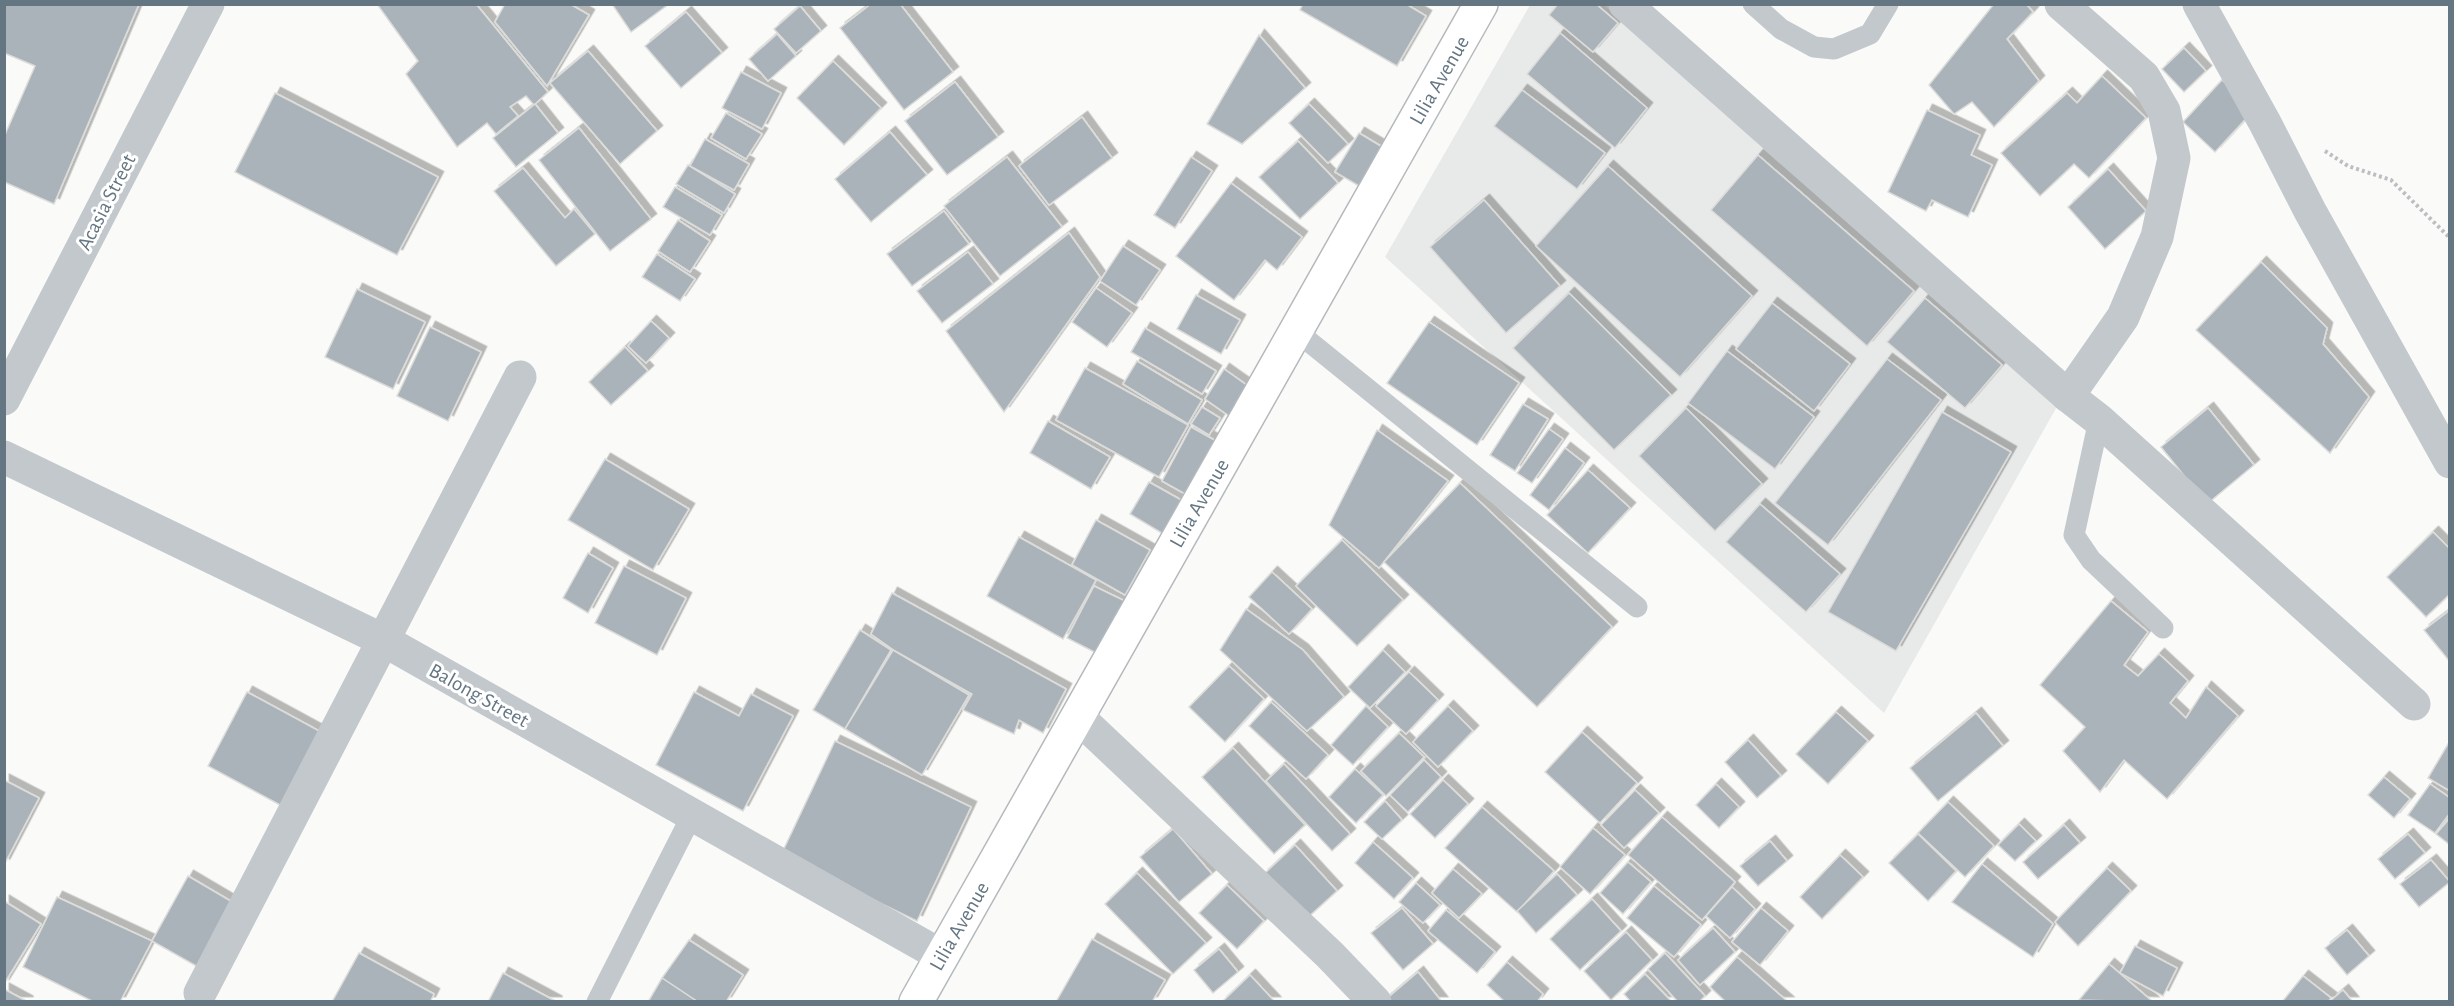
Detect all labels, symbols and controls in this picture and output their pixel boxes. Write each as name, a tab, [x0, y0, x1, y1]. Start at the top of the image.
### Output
street label: Lilia Avenue	[1406, 32, 1473, 128]
street label: Acasia Street	[73, 151, 140, 254]
street label: Lilia Avenue	[1166, 455, 1233, 551]
street label: Balong Street	[425, 660, 532, 731]
street label: Lilia Avenue	[926, 878, 993, 974]

